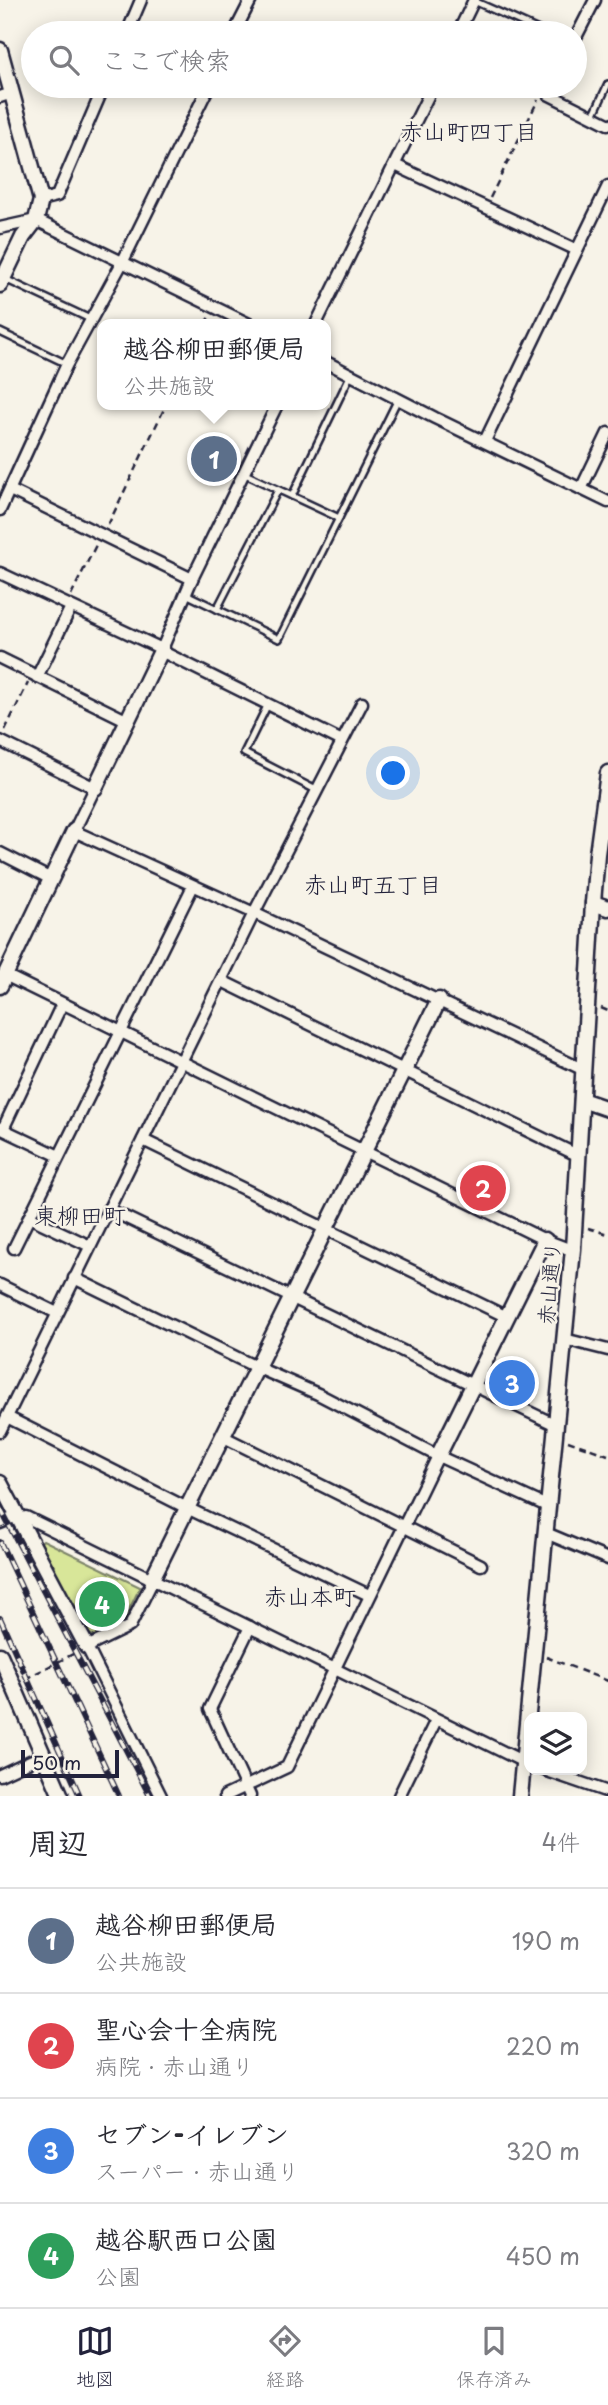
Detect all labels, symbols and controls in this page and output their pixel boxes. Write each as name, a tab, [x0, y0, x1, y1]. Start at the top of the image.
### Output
search box	[21, 21, 587, 98]
text: ここで検索	[101, 40, 231, 79]
icon: search	[45, 41, 83, 79]
district label: 赤山町四丁目	[400, 113, 538, 148]
popup	[97, 319, 331, 410]
text: 越谷柳田郵便局	[123, 328, 305, 367]
text: 公共施設	[123, 367, 215, 402]
pin: 1	[191, 433, 237, 485]
your location	[376, 756, 410, 790]
district label: 赤山町五丁目	[304, 866, 442, 901]
pin: 2	[460, 1162, 506, 1214]
district label: 東柳田町	[34, 1197, 126, 1232]
street label: 赤山通り	[528, 1240, 568, 1326]
pin: 3	[489, 1357, 535, 1409]
pin: 4	[79, 1578, 125, 1630]
district label: 赤山本町	[264, 1578, 356, 1613]
map controls	[524, 1712, 587, 1775]
button: layers	[524, 1712, 587, 1775]
scale bar	[21, 1747, 119, 1779]
text: 50 m	[32, 1748, 81, 1776]
text: 周辺	[28, 1819, 88, 1864]
text: 4件	[542, 1824, 580, 1859]
text: 越谷柳田郵便局	[95, 1904, 277, 1943]
text: 1	[46, 1923, 57, 1958]
text: 190 m	[512, 1923, 580, 1958]
text: 公共施設	[95, 1943, 187, 1978]
text: 聖心会十全病院	[95, 2009, 277, 2048]
text: 2	[43, 2028, 59, 2063]
text: 220 m	[506, 2028, 580, 2063]
text: 病院 · 赤山通り	[95, 2048, 255, 2083]
text: セブン-イレブン	[95, 2114, 289, 2153]
text: 3	[43, 2133, 59, 2168]
text: 320 m	[506, 2133, 580, 2168]
text: スーパー · 赤山通り	[95, 2153, 300, 2188]
text: 越谷駅西口公園	[95, 2219, 277, 2258]
text: 4	[43, 2238, 59, 2273]
text: 450 m	[506, 2238, 580, 2273]
text: 公園	[95, 2258, 141, 2293]
tab: 地図	[76, 2322, 114, 2392]
tab: 経路	[266, 2322, 304, 2392]
tab: 保存済み	[456, 2322, 532, 2392]

